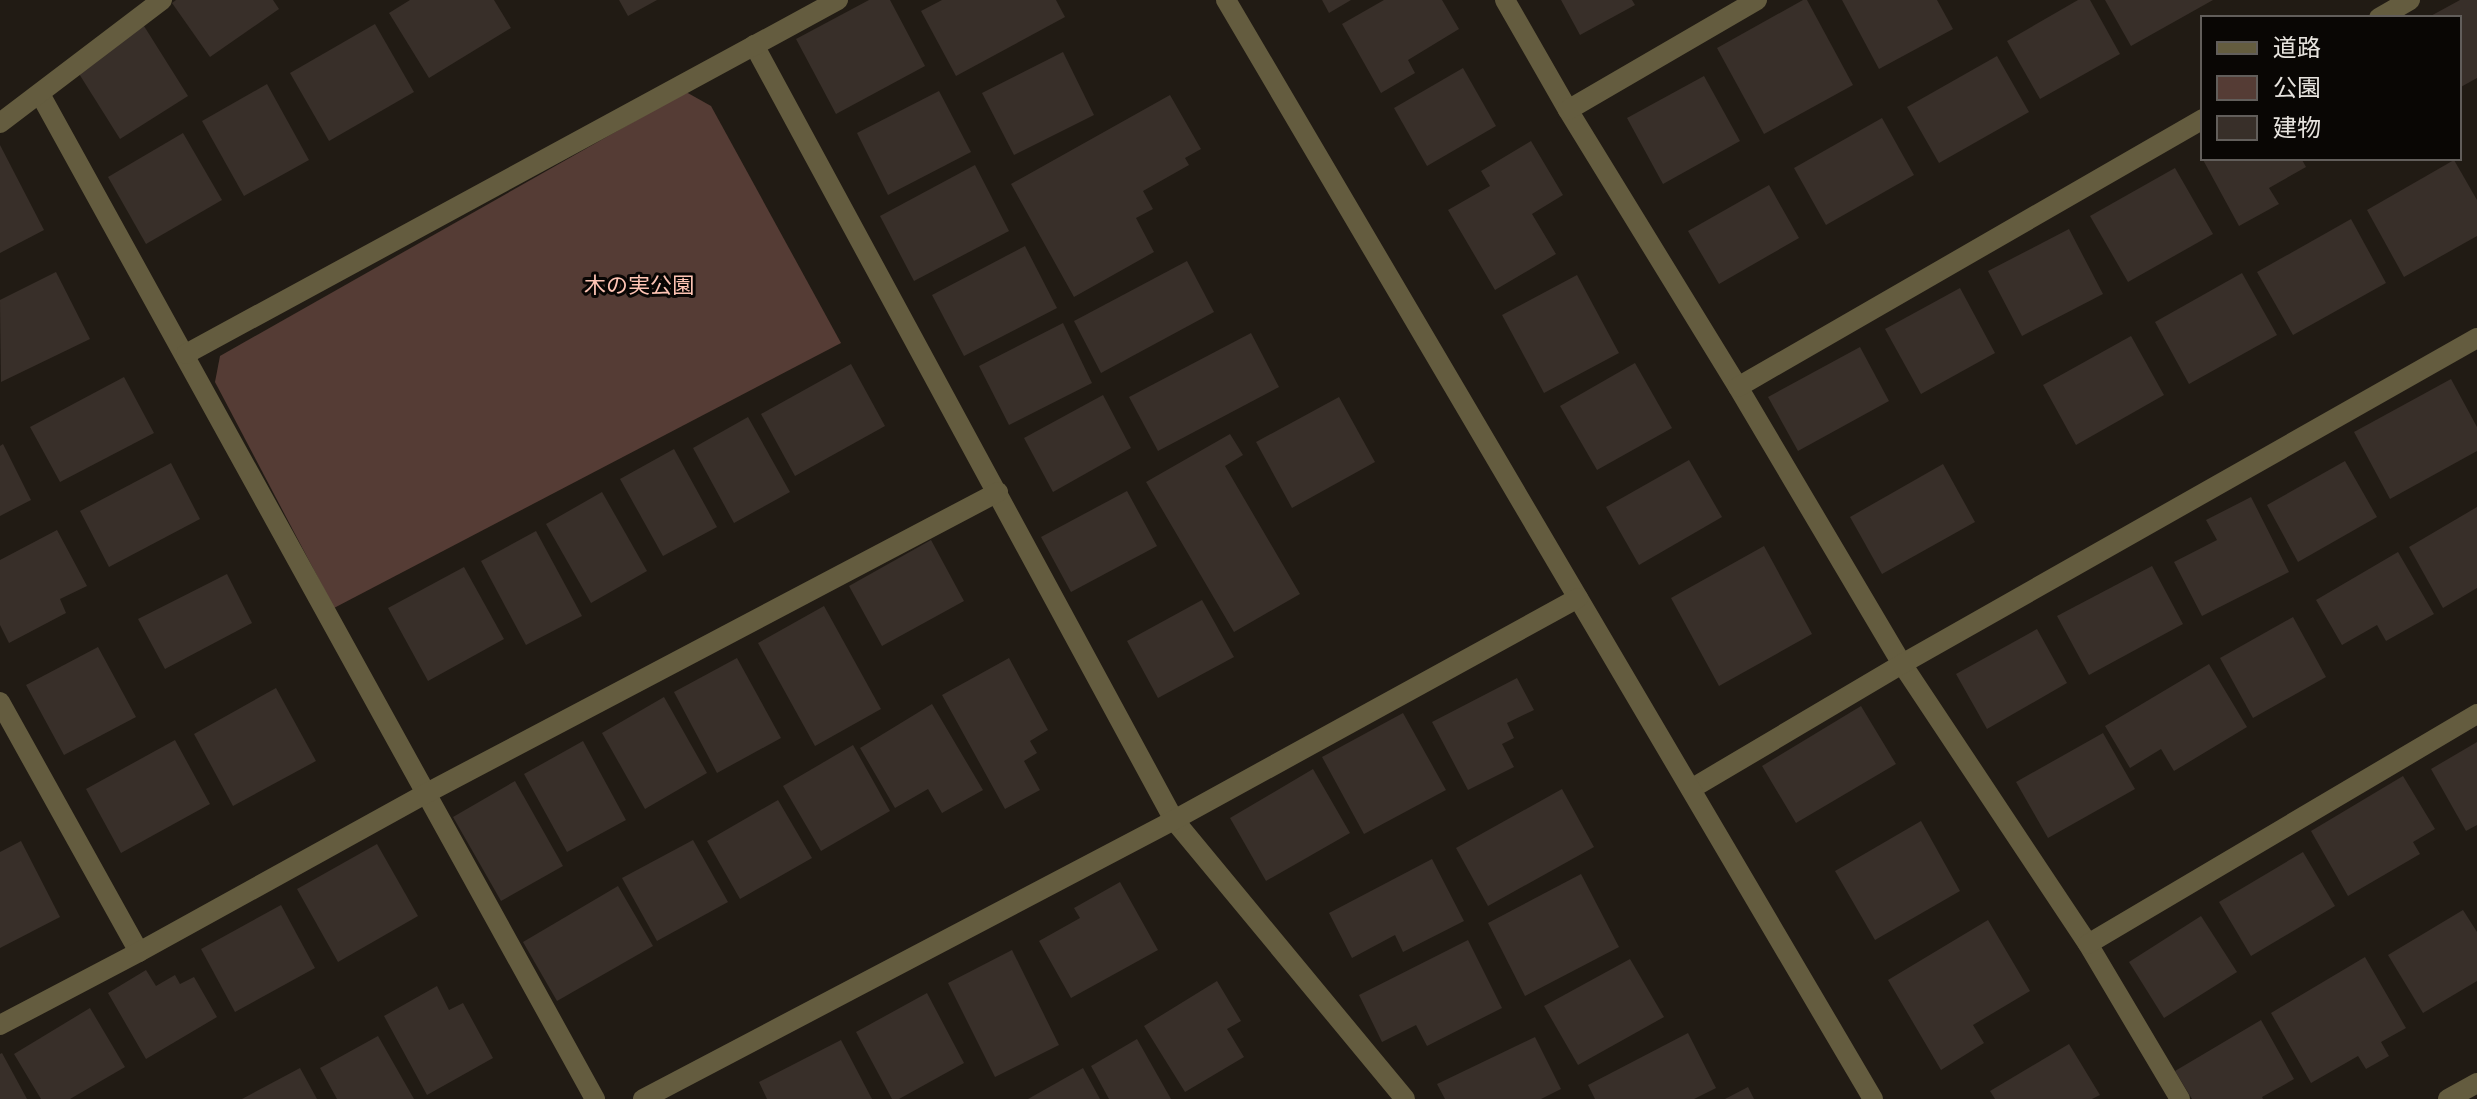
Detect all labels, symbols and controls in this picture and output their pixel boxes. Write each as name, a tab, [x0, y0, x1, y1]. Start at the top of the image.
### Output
legend	[2201, 16, 2461, 160]
text: 道路	[2273, 31, 2321, 63]
text: 公園	[2273, 71, 2321, 103]
text: 建物	[2273, 111, 2321, 143]
park label: 木の実公園	[584, 270, 694, 299]

